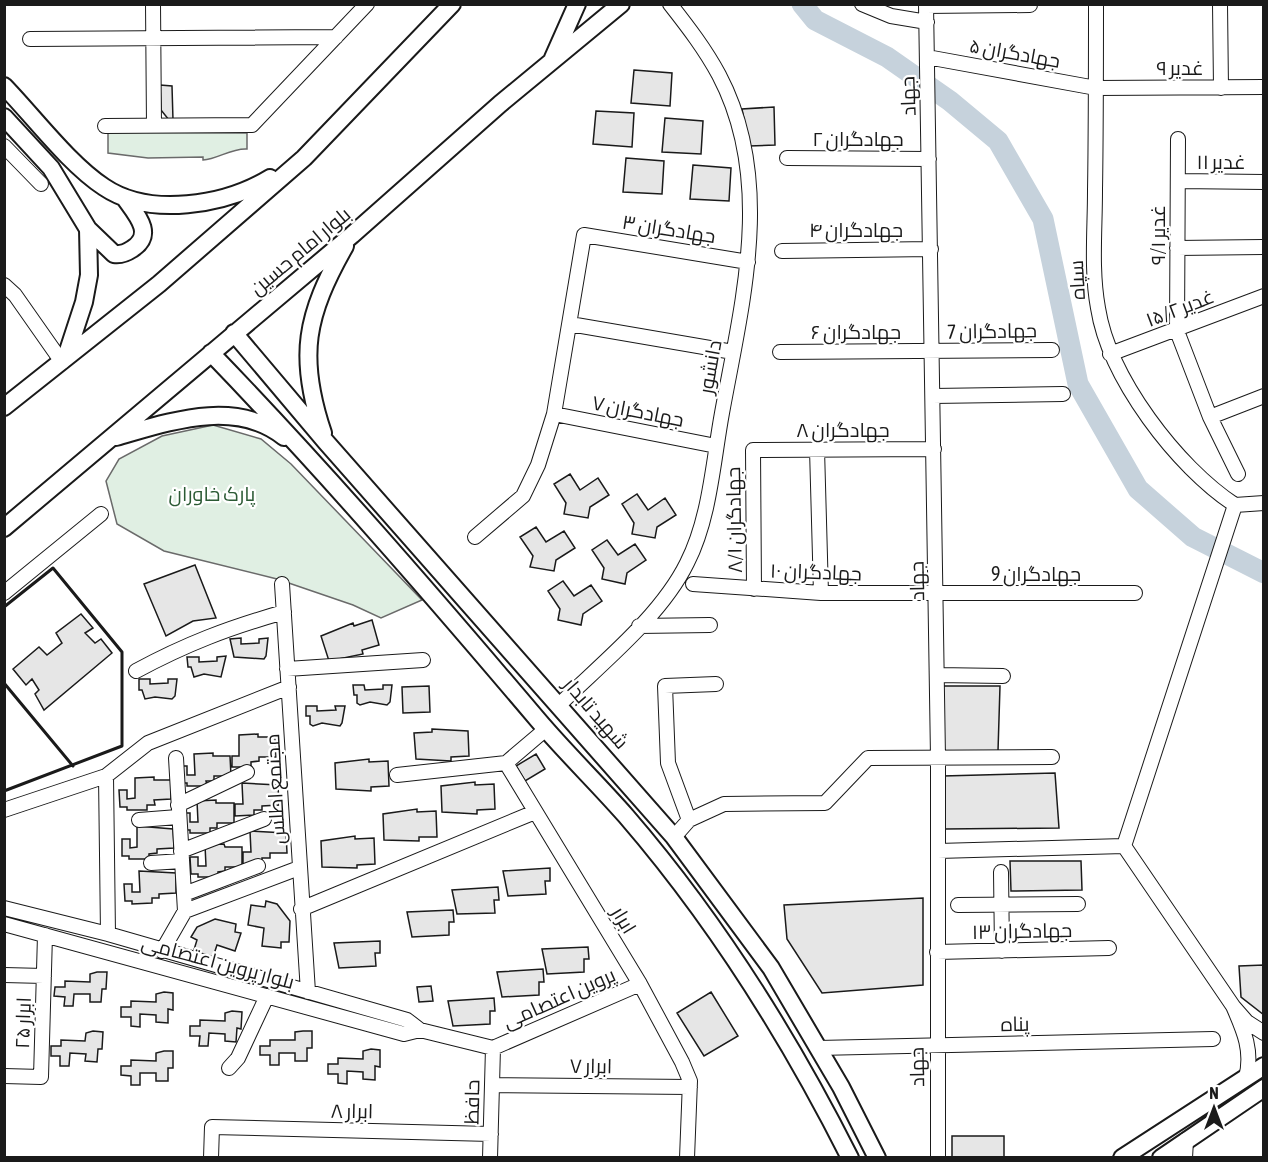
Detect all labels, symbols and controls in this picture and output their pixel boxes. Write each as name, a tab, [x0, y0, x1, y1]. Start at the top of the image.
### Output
street label: جهادگران ۵	[968, 33, 1062, 74]
street label: غدیر ۹	[1156, 56, 1204, 80]
street label: جهاد	[895, 76, 922, 116]
street label: جهادگران ۲	[812, 127, 904, 152]
street label: غدیر ۱۱	[1197, 150, 1246, 174]
street label: بلوار امام حسین	[245, 202, 356, 302]
street label: غدیر ۹/۱	[1146, 205, 1170, 265]
street label: جهادگران ۳	[620, 210, 717, 249]
street label: جهادگران ۴	[809, 218, 903, 243]
street label: سپاه	[1064, 259, 1091, 301]
street label: غدیر ۱۵/۲	[1143, 284, 1217, 332]
street label: جهادگران 7	[947, 318, 1037, 345]
street label: جهادگران ۶	[811, 320, 901, 345]
street label: دانشور	[693, 338, 727, 397]
street label: جهادگران ۷	[590, 390, 686, 433]
street label: جهادگران ۸	[796, 418, 890, 443]
street label: جهادگران ۸/۱	[721, 467, 748, 573]
park label: پارک خاوران	[169, 482, 256, 507]
street label: جهادگران ۱۰	[770, 558, 862, 587]
street label: جهاد	[905, 561, 930, 601]
street label: جهادگران 9	[991, 562, 1081, 587]
street label: شهید تابدار	[557, 672, 634, 754]
street label: مجتمع اطلس	[260, 733, 292, 845]
street label: ابرار	[606, 901, 641, 938]
street label: جهادگران ۱۳	[972, 918, 1072, 945]
street label: بلوار پروین اعتصامی	[139, 930, 297, 995]
street label: پروین اعتصامی	[499, 962, 620, 1034]
street label: ابرار ۲۵	[10, 997, 36, 1049]
street label: پناه	[1000, 1012, 1030, 1037]
street label: جهاد	[905, 1047, 930, 1087]
street label: ابرار ۷	[569, 1054, 613, 1078]
north arrow	[1184, 1078, 1244, 1138]
street label: حافظ	[460, 1079, 483, 1125]
text: N	[1209, 1084, 1219, 1102]
street label: ابرار ۸	[330, 1099, 374, 1123]

